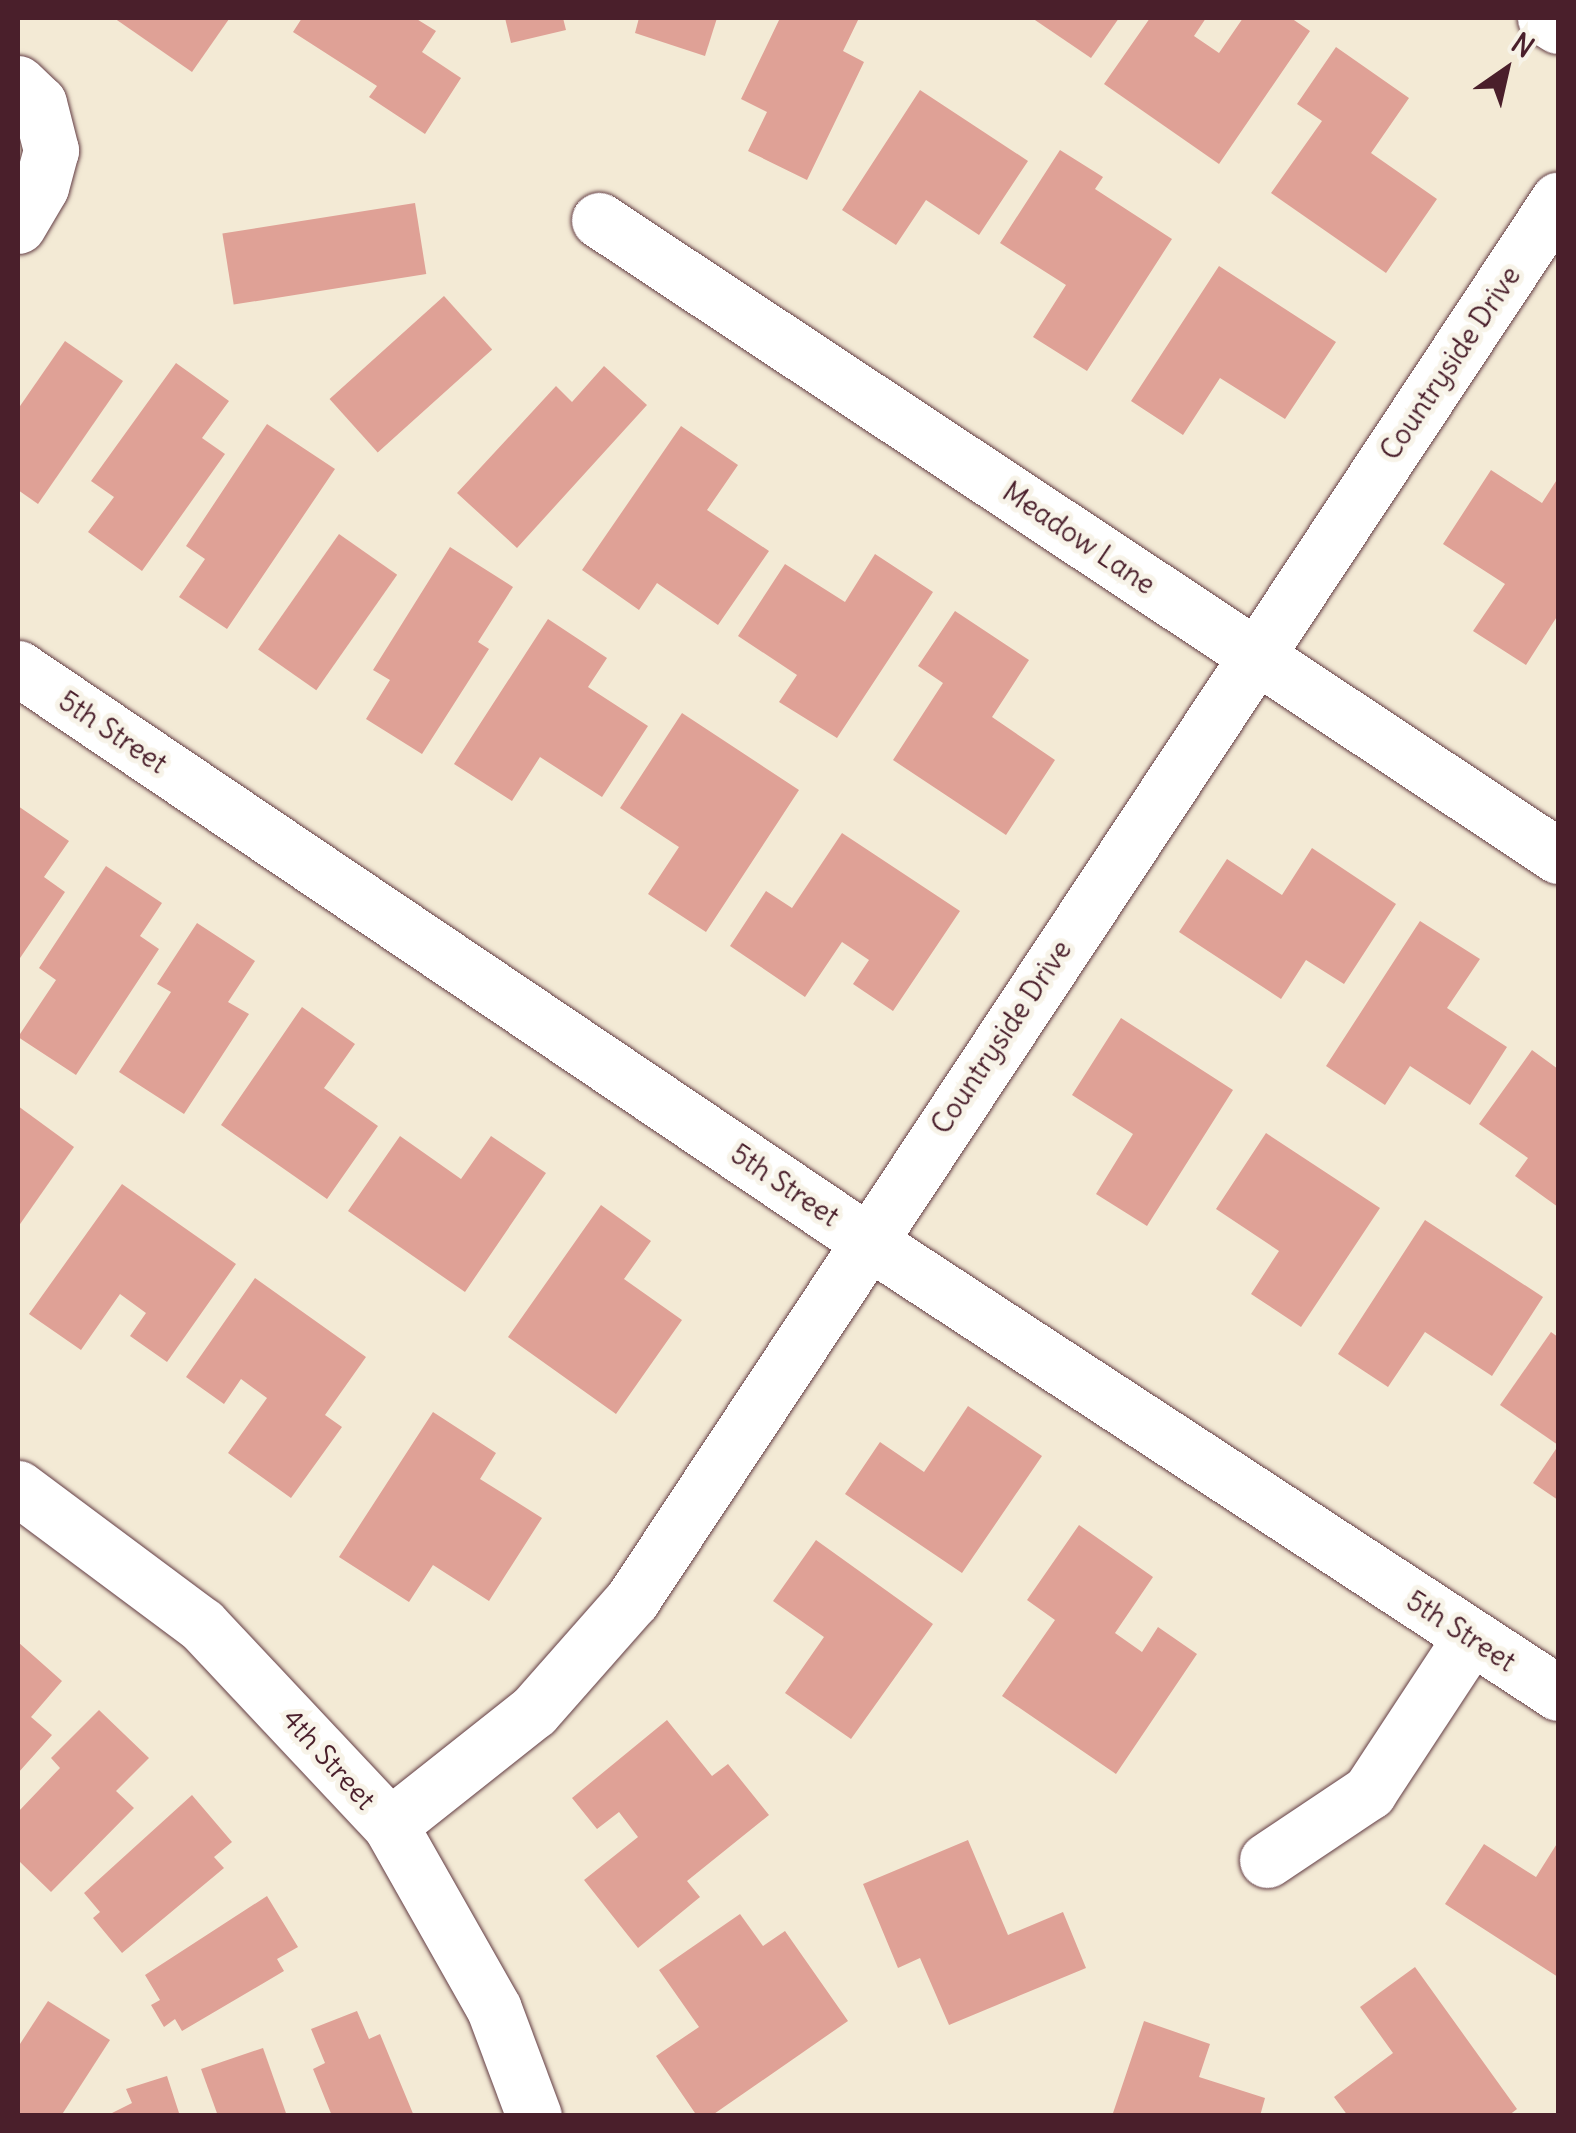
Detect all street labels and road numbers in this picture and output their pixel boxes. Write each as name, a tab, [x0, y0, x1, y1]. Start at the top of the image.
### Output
street label: Countryside Drive	[1373, 260, 1527, 466]
street label: Meadow Lane	[996, 475, 1162, 601]
street label: 5th Street	[53, 684, 173, 780]
street label: Countryside Drive	[924, 934, 1078, 1140]
street label: 5th Street	[725, 1137, 845, 1233]
street label: 5th Street	[1400, 1583, 1522, 1679]
street label: 4th Street	[275, 1702, 383, 1816]

